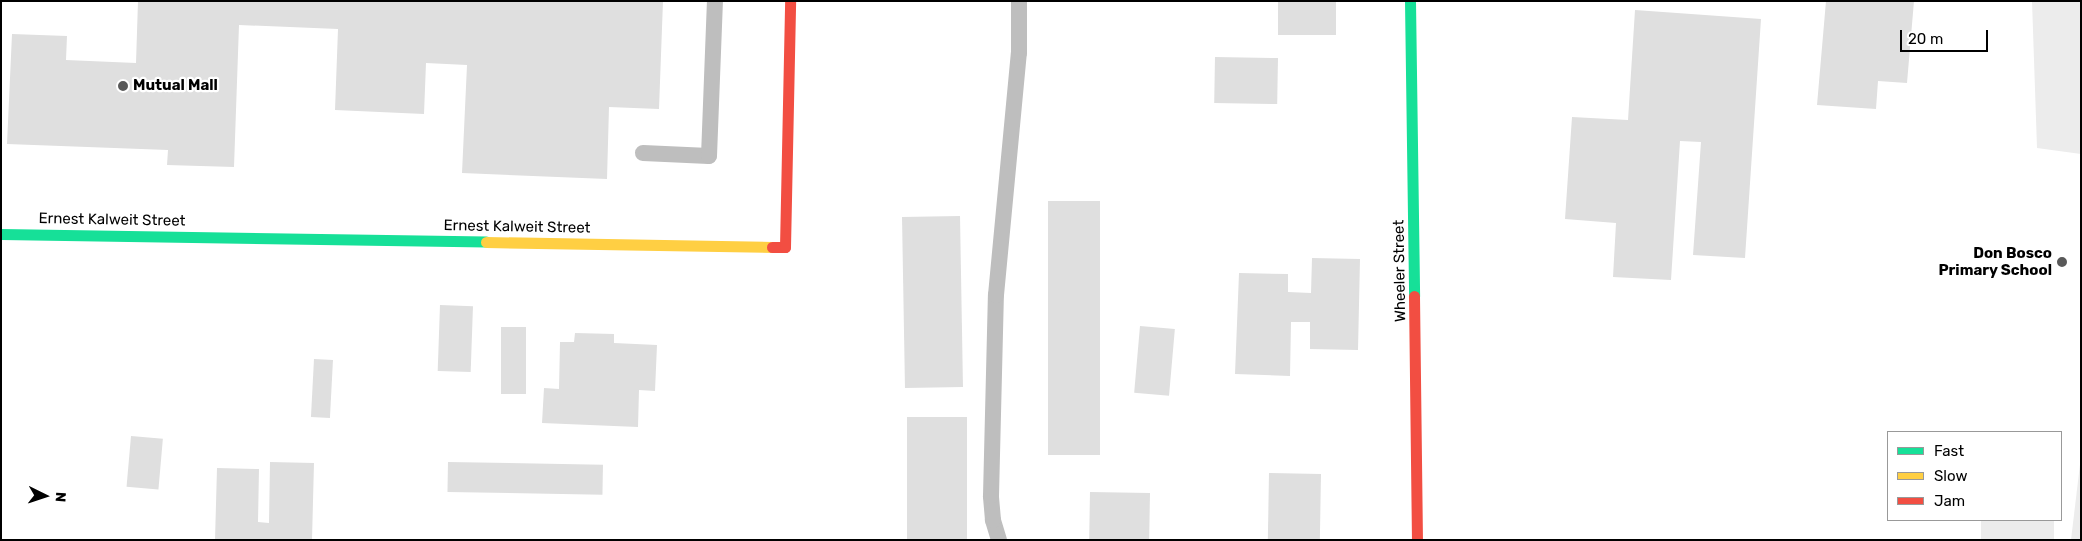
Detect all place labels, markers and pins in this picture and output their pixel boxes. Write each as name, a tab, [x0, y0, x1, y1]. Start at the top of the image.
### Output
place label: Mutual Mall	[133, 77, 218, 95]
marker: Mutual Mall	[117, 80, 129, 92]
place label: Don Bosco Primary School	[1938, 244, 2052, 279]
marker: Don Bosco Primary School	[2056, 256, 2068, 268]

